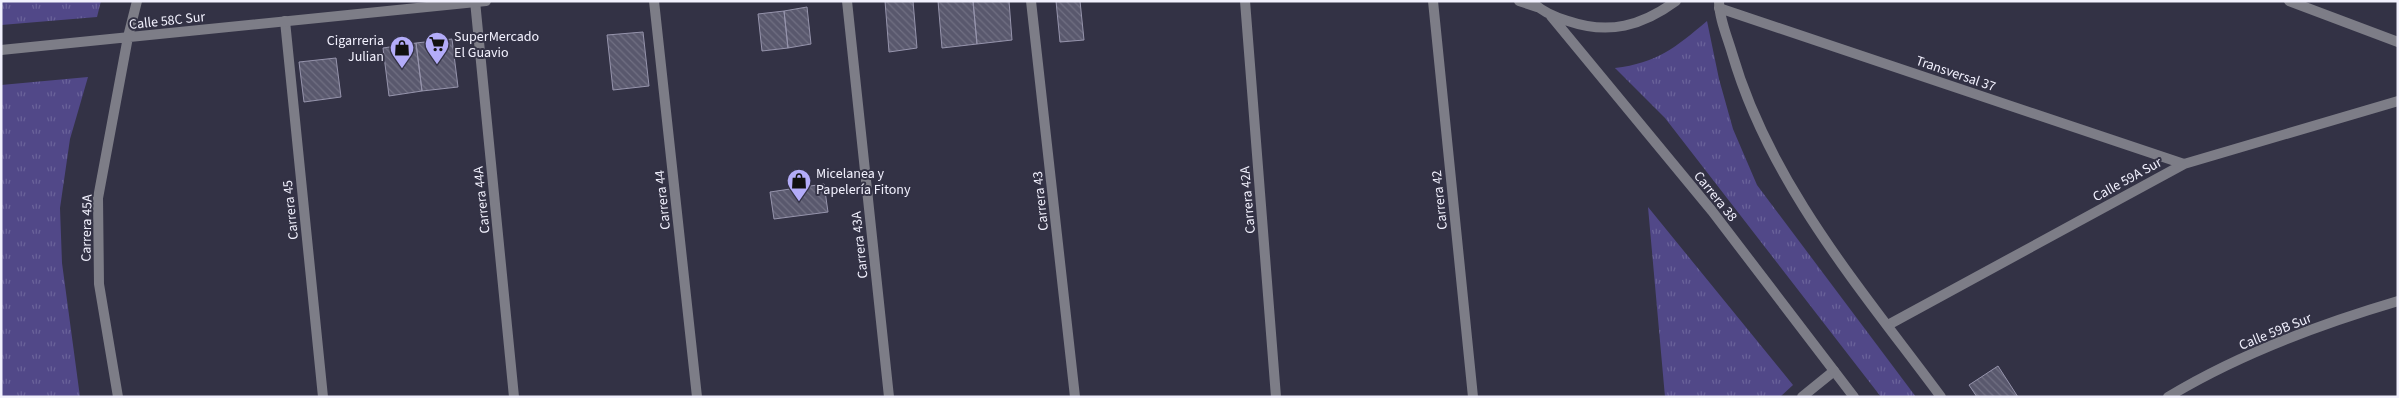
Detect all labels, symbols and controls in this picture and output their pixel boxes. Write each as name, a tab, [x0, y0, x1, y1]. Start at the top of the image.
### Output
street label: Calle 58C Sur	[128, 7, 206, 35]
place label: SuperMercado El Guavio	[454, 27, 539, 63]
place label: Cigarreria Julian	[327, 31, 384, 67]
supermarket icon: SuperMercado El Guavio	[424, 31, 450, 65]
shop icon: Cigarreria Julian	[389, 35, 415, 69]
street label: Transversal 37	[1913, 51, 1998, 97]
street label: Calle 59A Sur	[2089, 153, 2166, 207]
place label: Micelanea y Papelería Fitony	[816, 164, 911, 200]
street label: Carrera 44A	[468, 165, 495, 234]
street label: Carrera 42A	[1235, 165, 1261, 234]
street label: Carrera 38	[1689, 167, 1742, 226]
shop icon: Micelanea y Papelería Fitony	[786, 168, 812, 202]
street label: Carrera 44	[650, 169, 676, 231]
street label: Carrera 42	[1427, 169, 1453, 231]
street label: Carrera 43	[1028, 170, 1054, 232]
street label: Carrera 45	[278, 179, 304, 241]
street label: Carrera 45A	[76, 194, 98, 262]
street label: Carrera 43A	[846, 210, 873, 279]
street label: Calle 59B Sur	[2236, 308, 2315, 356]

